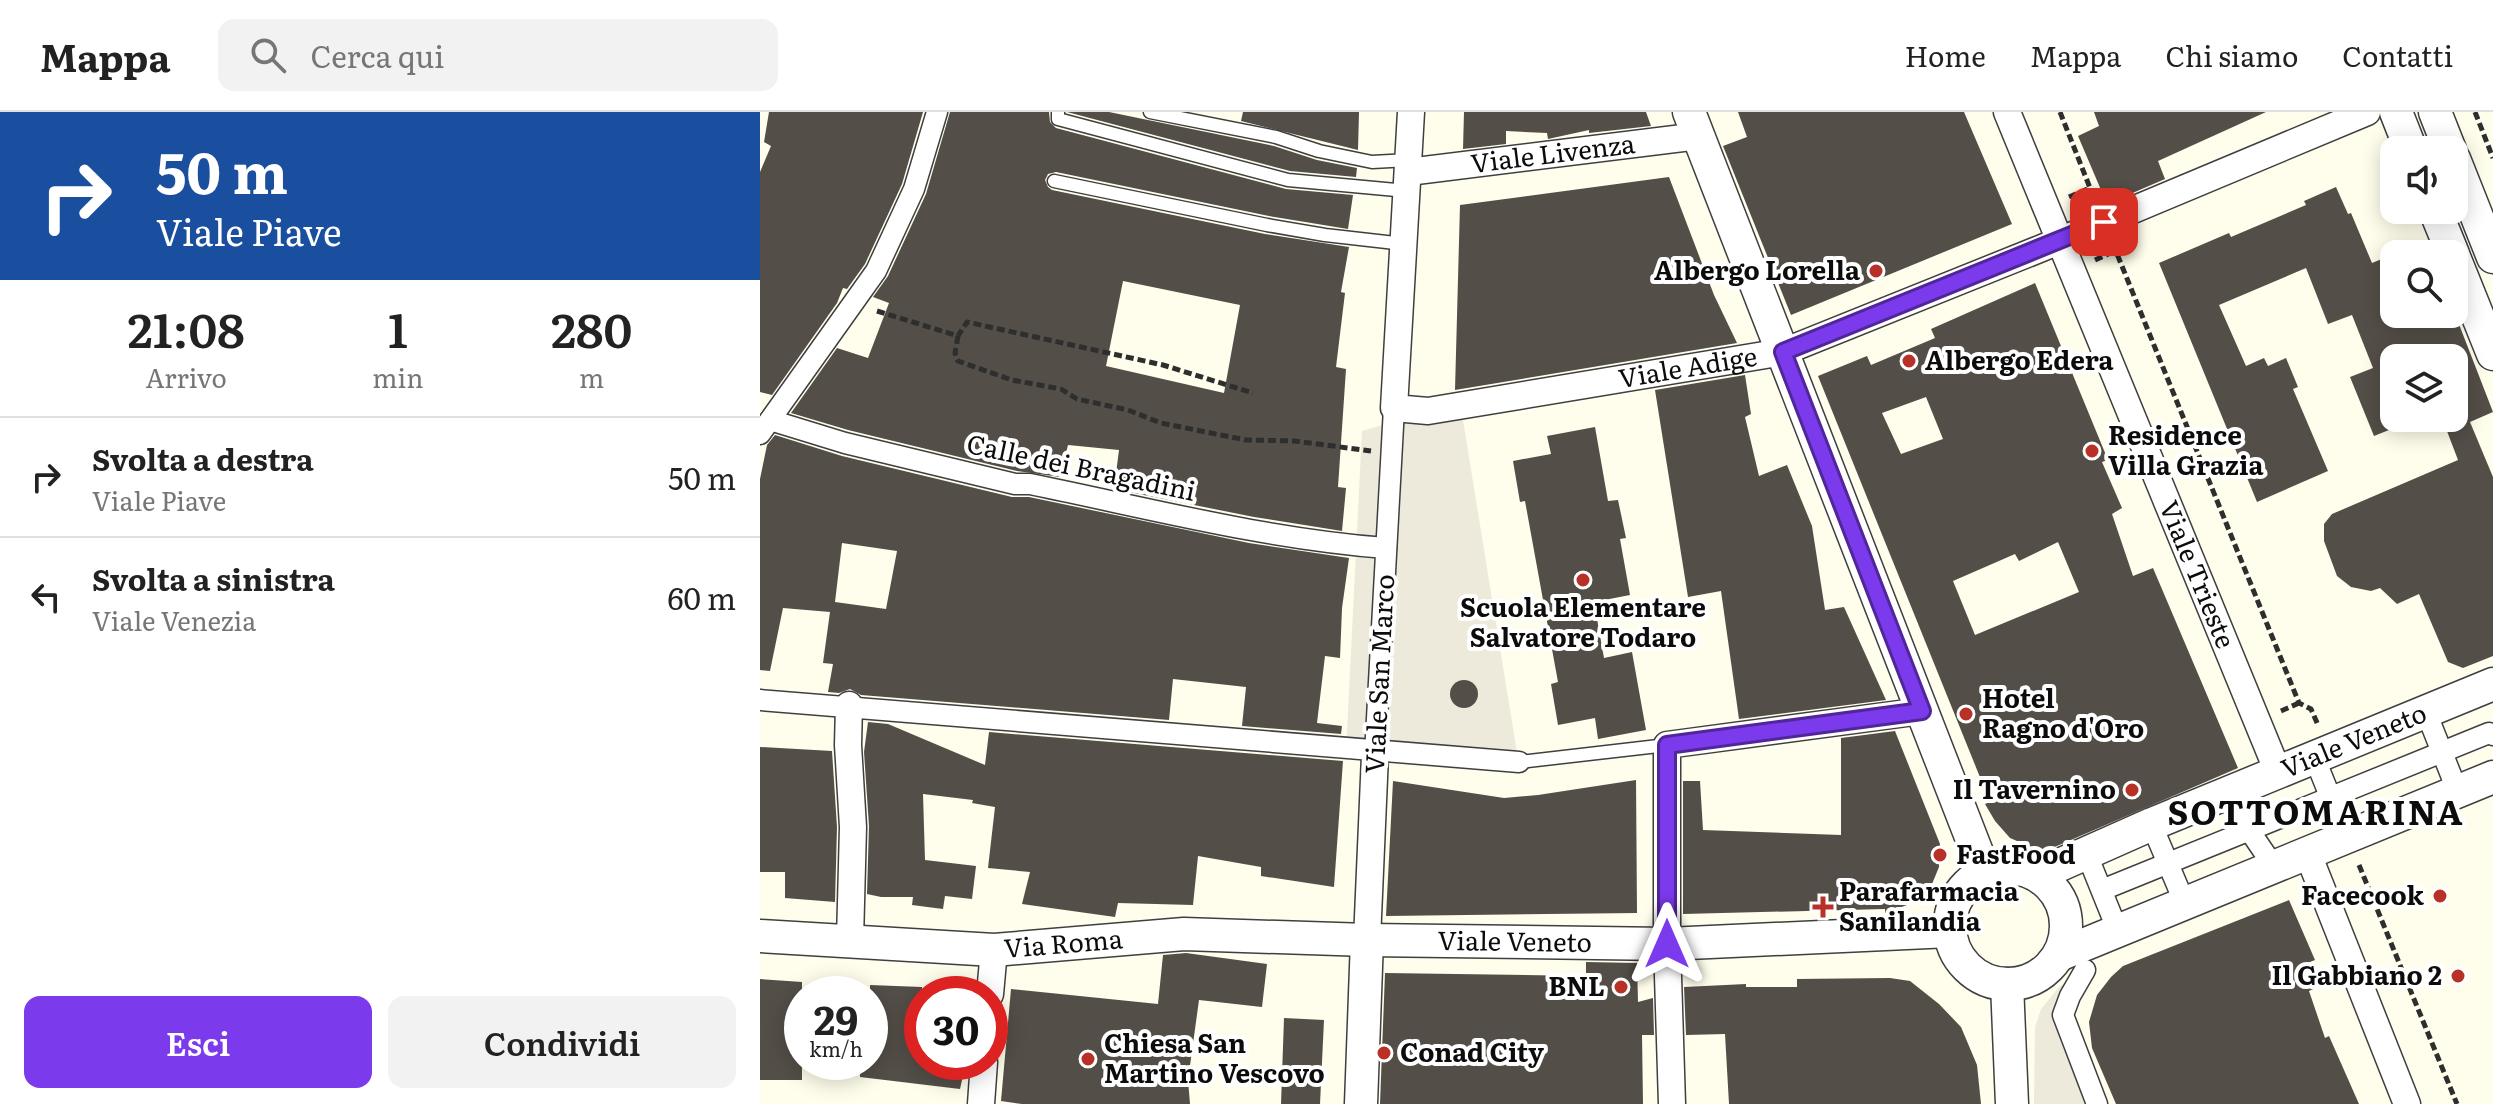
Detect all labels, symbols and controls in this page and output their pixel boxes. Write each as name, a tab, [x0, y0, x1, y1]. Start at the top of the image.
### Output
search box	[218, 19, 778, 91]
text: Mappa	[40, 27, 170, 84]
icon: search	[246, 33, 290, 77]
text: Cerca qui	[310, 33, 444, 77]
text: Home	[1905, 34, 1986, 76]
text: Mappa	[2030, 34, 2121, 76]
text: Chi siamo	[2165, 34, 2298, 76]
text: Contatti	[2342, 34, 2453, 76]
street label: Viale Livenza	[1468, 122, 1637, 181]
text: 50 m	[156, 128, 288, 211]
map controls	[2380, 136, 2468, 432]
button: sound	[2380, 136, 2468, 224]
icon: right	[24, 144, 128, 248]
pin	[2070, 188, 2138, 256]
icon: arrive	[2082, 200, 2126, 244]
text: Viale Piave	[156, 204, 342, 257]
button: search	[2380, 240, 2468, 328]
place label: Albergo Lorella	[1654, 249, 1860, 288]
marker: Albergo Lorella	[1867, 262, 1885, 280]
text: 21:08	[128, 292, 245, 363]
text: 1	[388, 292, 408, 363]
text: 280	[551, 292, 632, 363]
street label: Viale Adige	[1615, 335, 1760, 396]
place label: Albergo Edera	[1925, 339, 2114, 378]
button: layers	[2380, 344, 2468, 432]
marker: Albergo Edera	[1900, 352, 1918, 370]
text: Arrivo	[146, 357, 227, 396]
text: min	[372, 357, 423, 396]
text: m	[579, 357, 604, 396]
place label: Residence Villa Grazia	[2108, 414, 2263, 483]
street label: Calle dei Bragadini	[964, 422, 1200, 509]
text: Svolta a destra	[92, 436, 314, 480]
marker: Residence Villa Grazia	[2083, 442, 2101, 460]
icon: right	[24, 455, 68, 499]
text: 50 m	[668, 455, 736, 499]
text: Viale Piave	[92, 480, 226, 519]
street label: Viale Trieste	[2151, 494, 2247, 653]
text: Svolta a sinistra	[92, 556, 335, 600]
marker: Scuola Elementare Salvatore Todaro	[1574, 571, 1592, 589]
street label: Viale San Marco	[1353, 573, 1402, 775]
icon: left	[24, 575, 68, 619]
text: 60 m	[667, 575, 736, 619]
place label: Scuola Elementare Salvatore Todaro	[1460, 586, 1706, 655]
text: Viale Venezia	[92, 600, 256, 639]
place label: Hotel Ragno d'Oro	[1982, 677, 2144, 746]
street label: Viale Veneto	[2274, 691, 2432, 786]
marker: Hotel Ragno d'Oro	[1957, 705, 1975, 723]
place label: Il Tavernino	[1953, 768, 2116, 807]
marker: Il Tavernino	[2123, 781, 2141, 799]
district label: SOTTOMARINA	[2167, 785, 2465, 835]
place label: FastFood	[1956, 833, 2076, 872]
marker: FastFood	[1931, 846, 1949, 864]
place label: Parafarmacia Sanilandia	[1839, 870, 2019, 939]
place label: Facecook	[2301, 874, 2425, 913]
marker: Facecook	[2431, 887, 2449, 905]
marker: Parafarmacia Sanilandia	[1814, 898, 1832, 916]
position arrow	[1625, 902, 1709, 986]
street label: Via Roma	[1002, 917, 1124, 966]
street label: Viale Veneto	[1437, 919, 1592, 960]
place label: Il Gabbiano 2	[2271, 954, 2442, 993]
place label: BNL	[1548, 965, 1605, 1004]
marker: Il Gabbiano 2	[2449, 967, 2467, 985]
speed limit sign: 30	[904, 976, 1008, 1080]
marker: BNL	[1612, 978, 1630, 996]
text: 29	[814, 988, 858, 1047]
button: Esci	[24, 996, 372, 1088]
button: Condividi	[388, 996, 736, 1088]
place label: Chiesa San Martino Vescovo	[1104, 1022, 1325, 1091]
place label: Conad City	[1400, 1031, 1544, 1070]
text: km/h	[809, 1033, 863, 1063]
marker: Conad City	[1375, 1044, 1393, 1062]
marker: Chiesa San Martino Vescovo	[1079, 1050, 1097, 1068]

